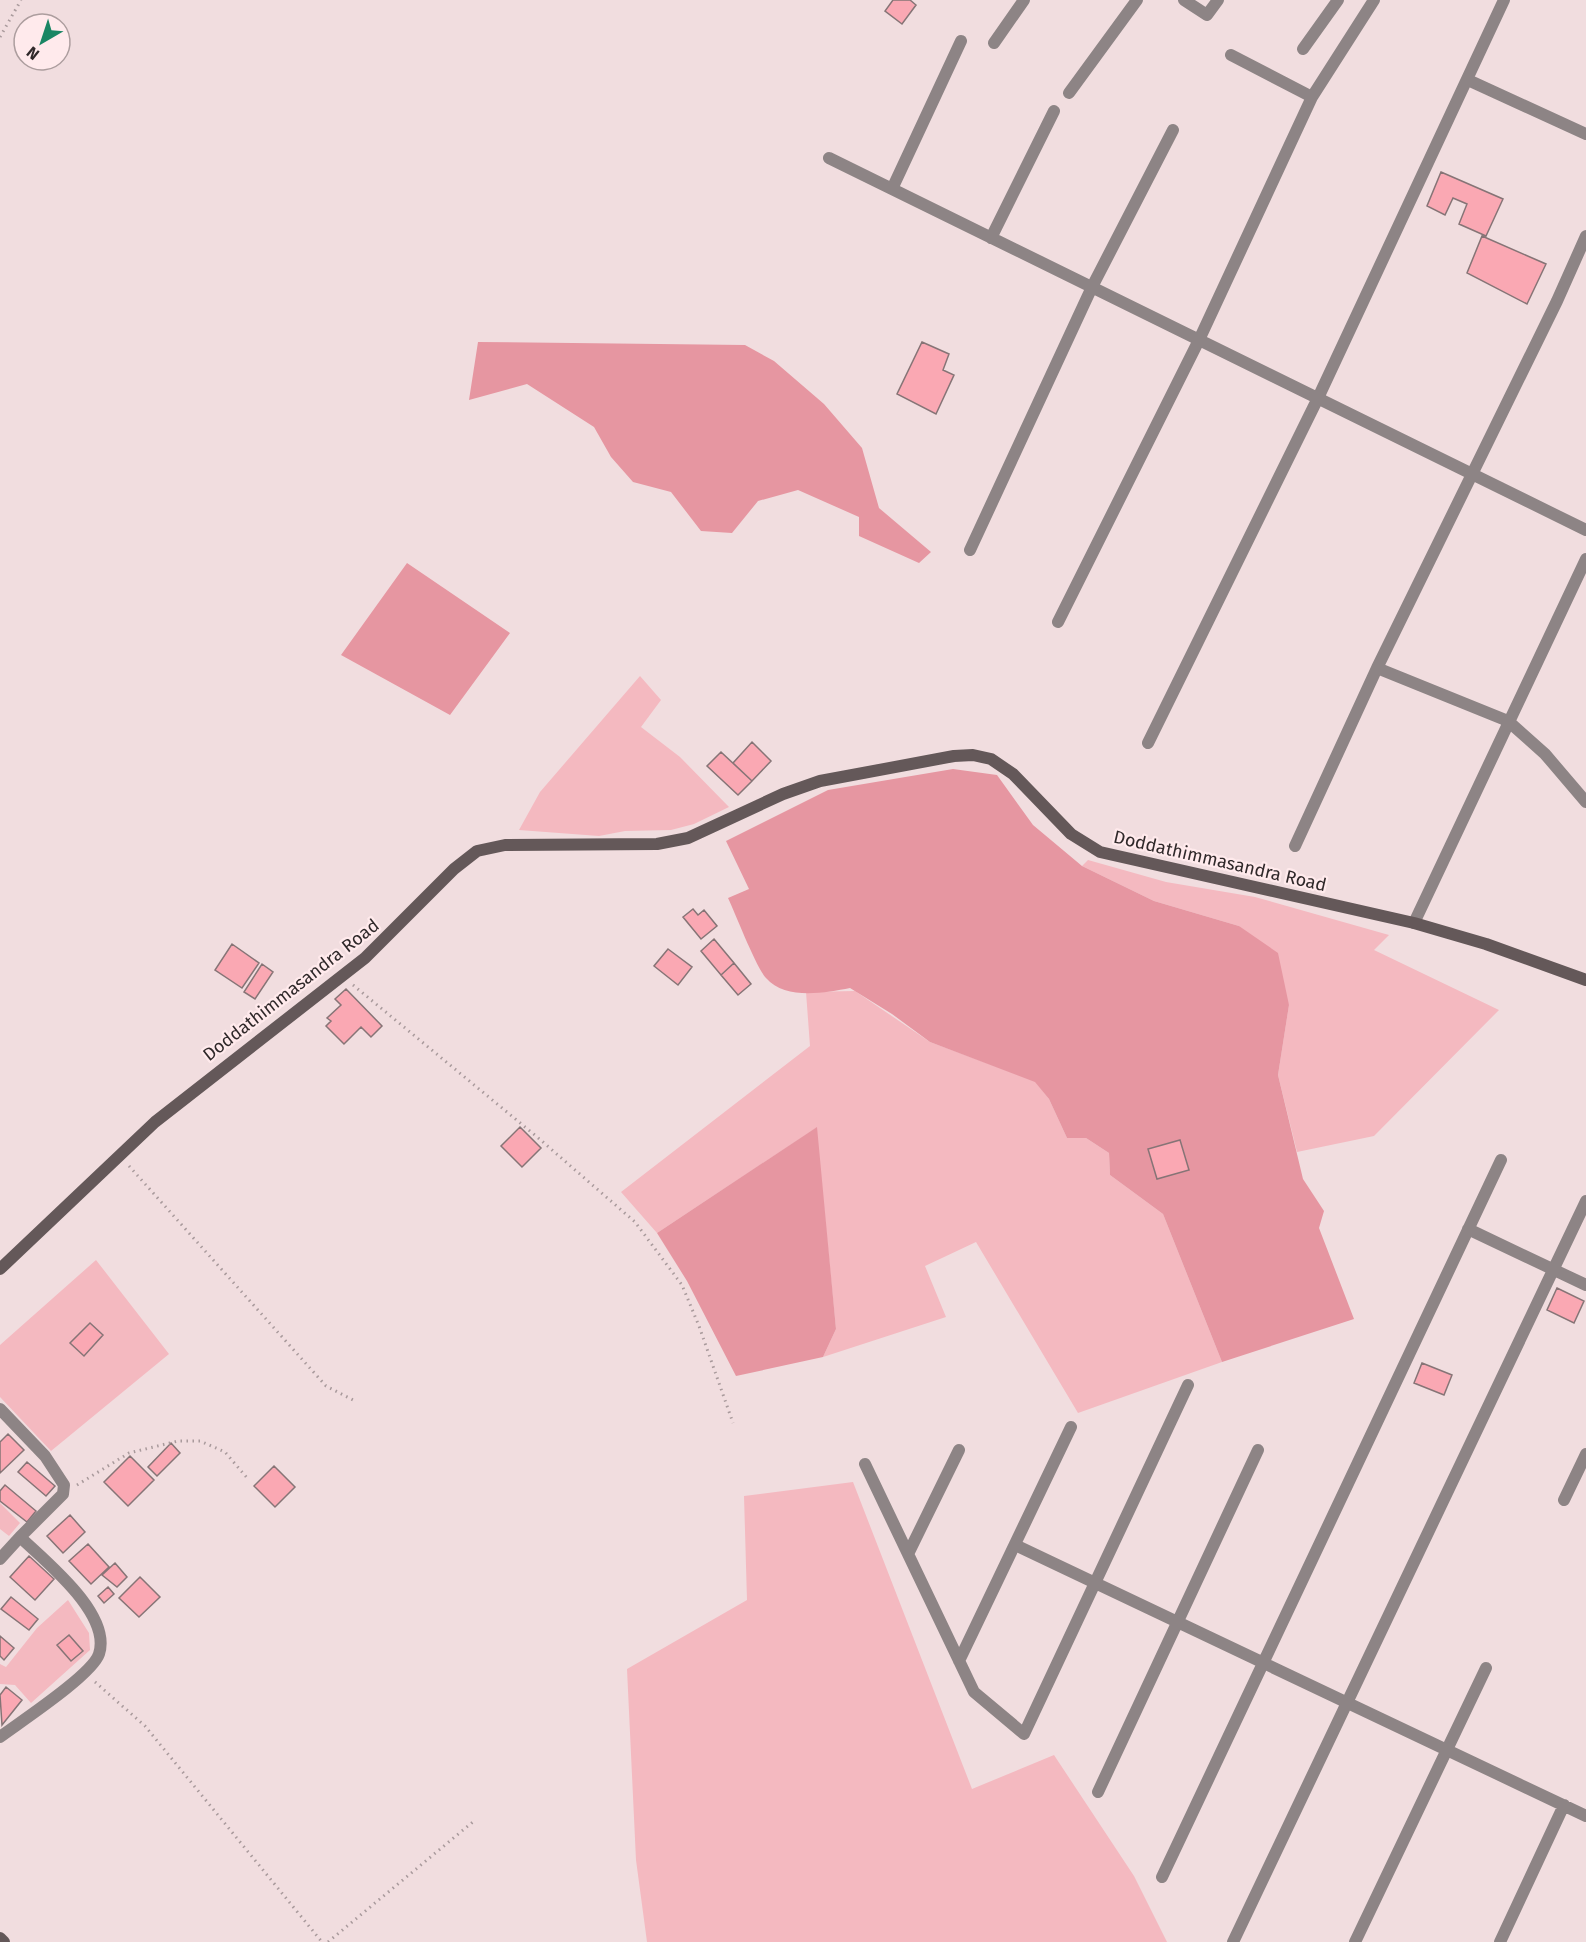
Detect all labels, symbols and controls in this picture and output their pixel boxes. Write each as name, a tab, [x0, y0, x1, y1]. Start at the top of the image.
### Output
north arrow	[12, 12, 72, 72]
text: N	[23, 43, 43, 64]
street label: Doddathimmasandra Road	[1111, 826, 1329, 896]
street label: Doddathimmasandra Road	[198, 914, 384, 1066]

